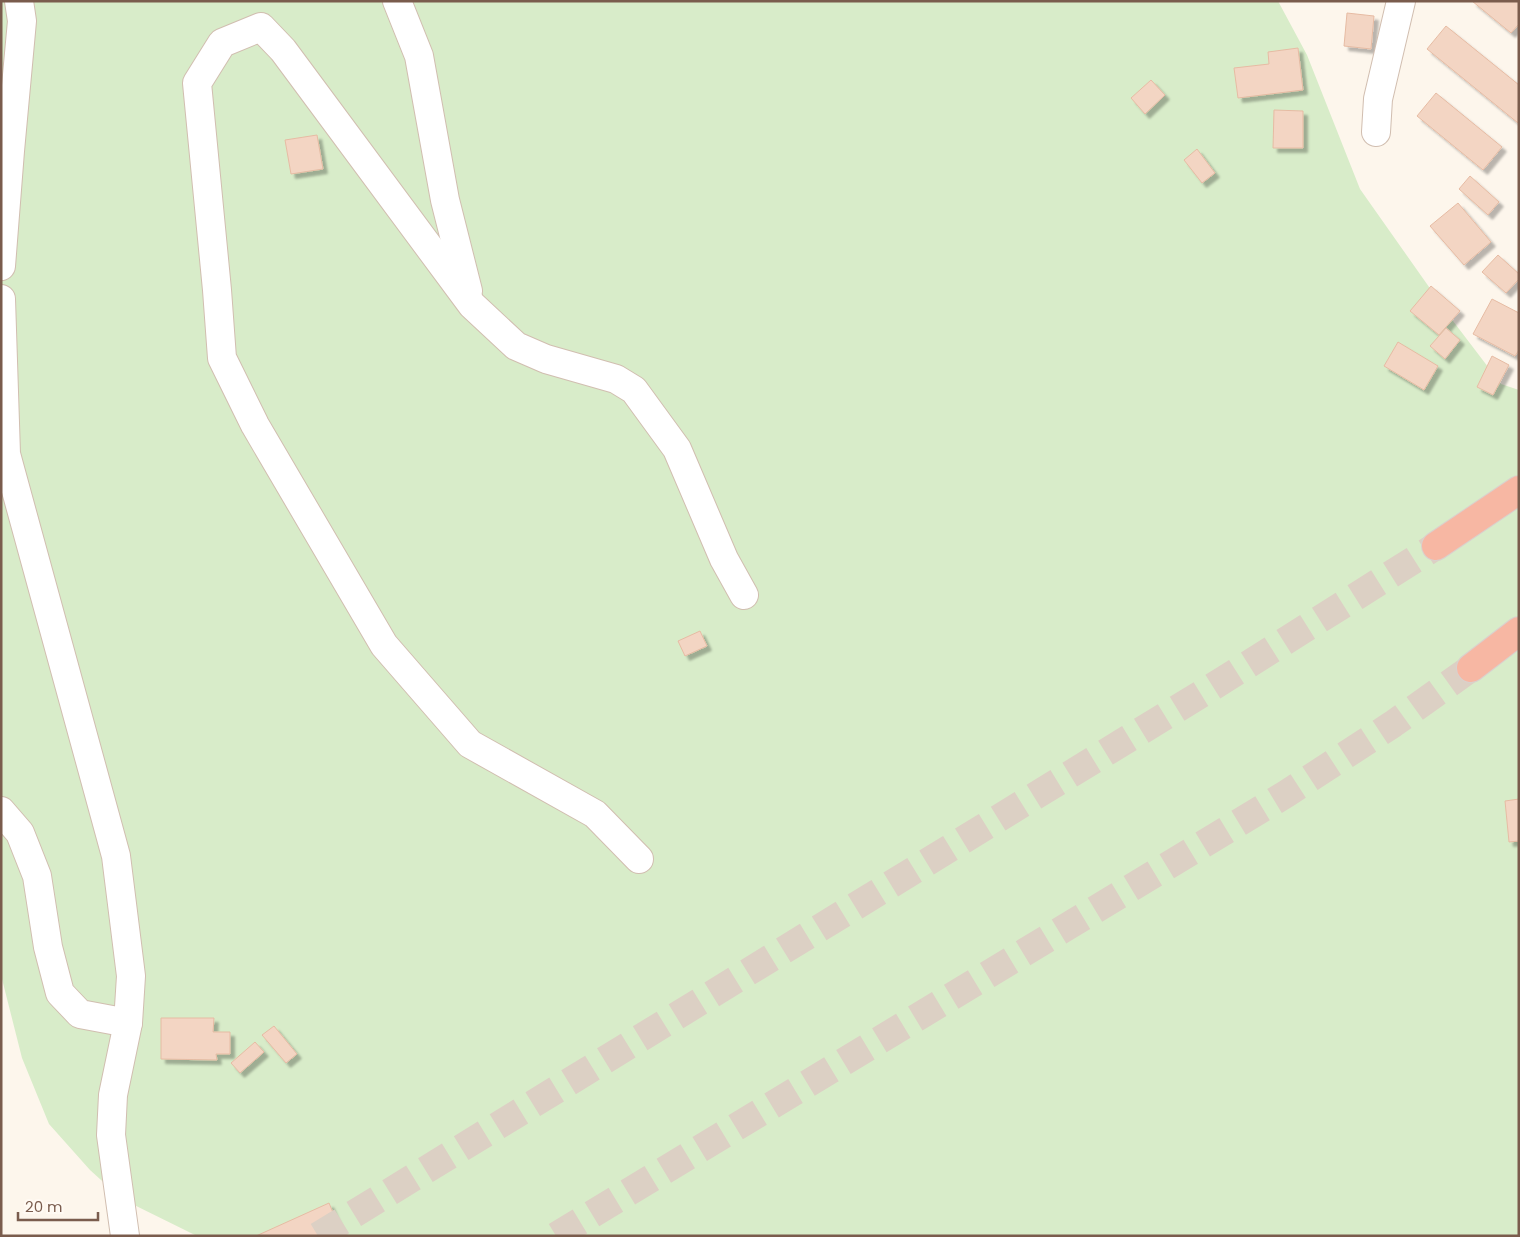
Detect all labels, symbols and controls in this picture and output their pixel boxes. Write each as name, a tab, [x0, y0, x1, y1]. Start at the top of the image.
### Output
scale bar	[18, 1190, 98, 1222]
text: 20 m	[25, 1196, 63, 1217]

